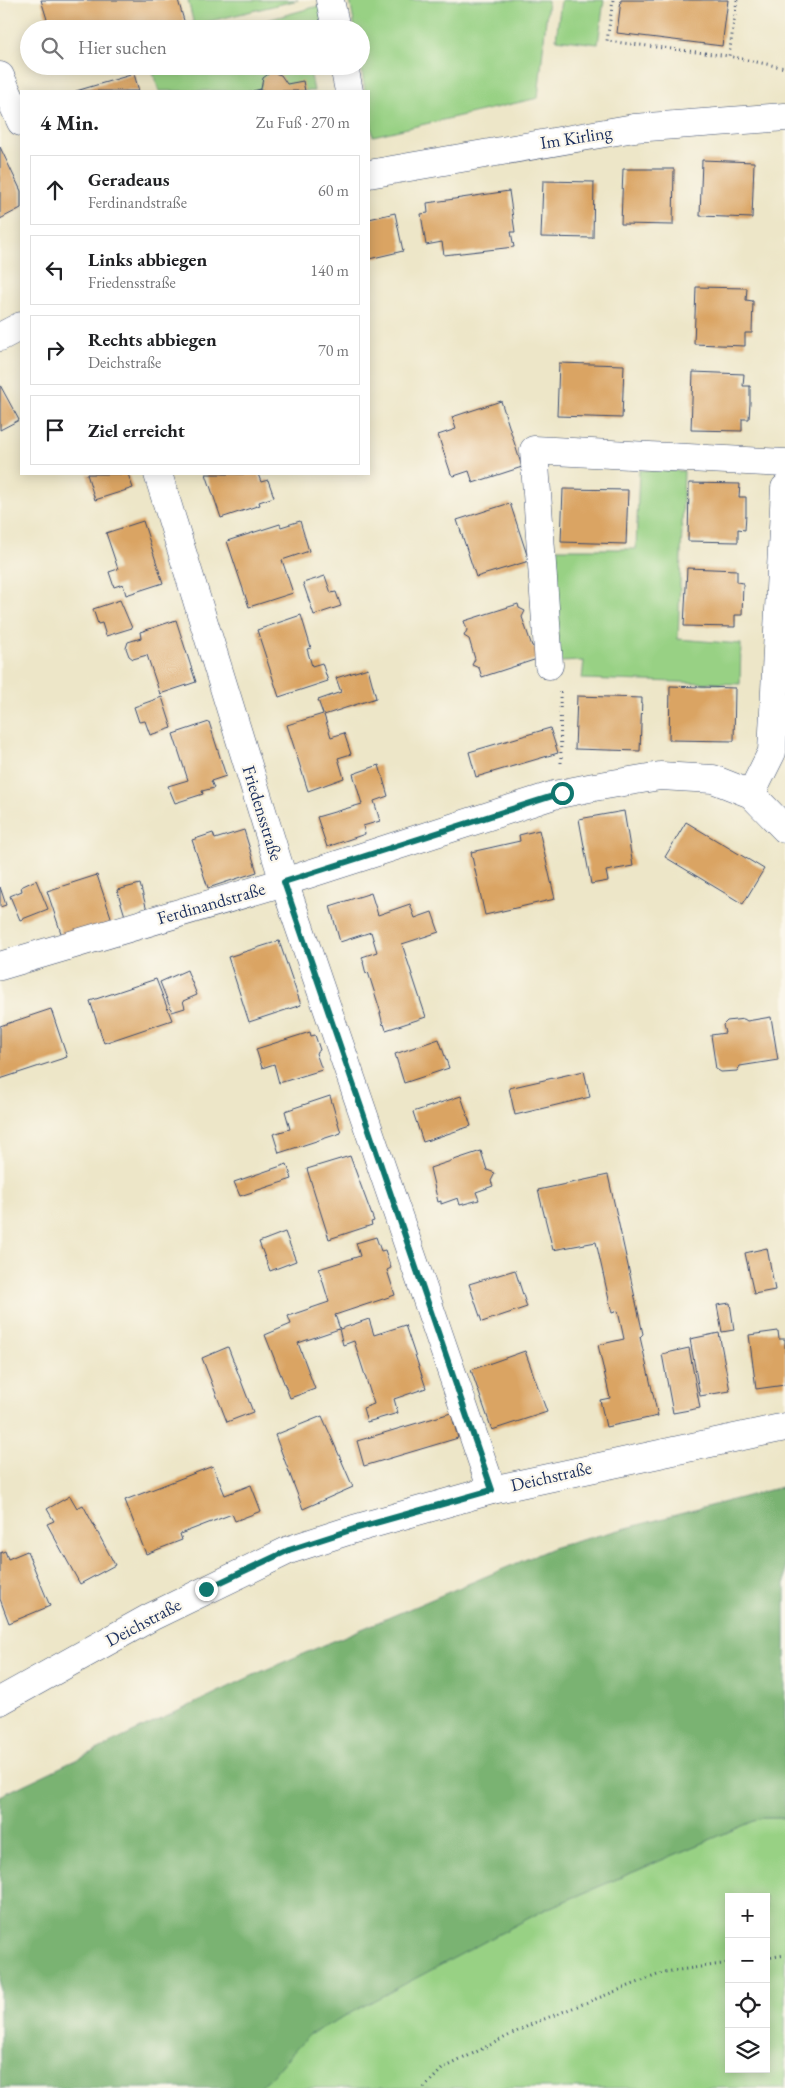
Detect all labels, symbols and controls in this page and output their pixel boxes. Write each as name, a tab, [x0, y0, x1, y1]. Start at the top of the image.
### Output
search box	[20, 20, 370, 75]
icon: search	[38, 34, 66, 62]
text: Hier suchen	[78, 35, 167, 60]
text: 4 Min.	[40, 109, 99, 136]
text: Zu Fuß · 270 m	[256, 112, 350, 133]
street label: Im Kirling	[538, 120, 614, 154]
text: Geradeaus	[88, 167, 170, 192]
icon: ahead	[41, 176, 69, 204]
text: 60 m	[318, 180, 349, 201]
text: Ferdinandstraße	[88, 192, 187, 213]
text: Links abbiegen	[88, 247, 207, 272]
icon: left	[41, 256, 69, 284]
text: 140 m	[310, 260, 349, 281]
text: Friedensstraße	[88, 272, 176, 293]
text: Rechts abbiegen	[88, 327, 217, 352]
icon: right	[41, 336, 69, 364]
text: 70 m	[318, 340, 349, 361]
text: Deichstraße	[88, 352, 161, 373]
icon: arrive	[41, 416, 69, 444]
text: Ziel erreicht	[88, 418, 185, 443]
street label: Friedensstraße	[238, 762, 288, 864]
route start	[551, 782, 574, 805]
street label: Ferdinandstraße	[154, 877, 268, 929]
street label: Deichstraße	[508, 1456, 594, 1496]
route end	[195, 1578, 218, 1601]
street label: Deichstraße	[101, 1593, 185, 1651]
map controls	[725, 1893, 770, 2073]
button: +	[725, 1893, 770, 1938]
button: −	[725, 1938, 770, 1983]
button: locate	[725, 1983, 770, 2028]
button: layers	[725, 2028, 770, 2073]

